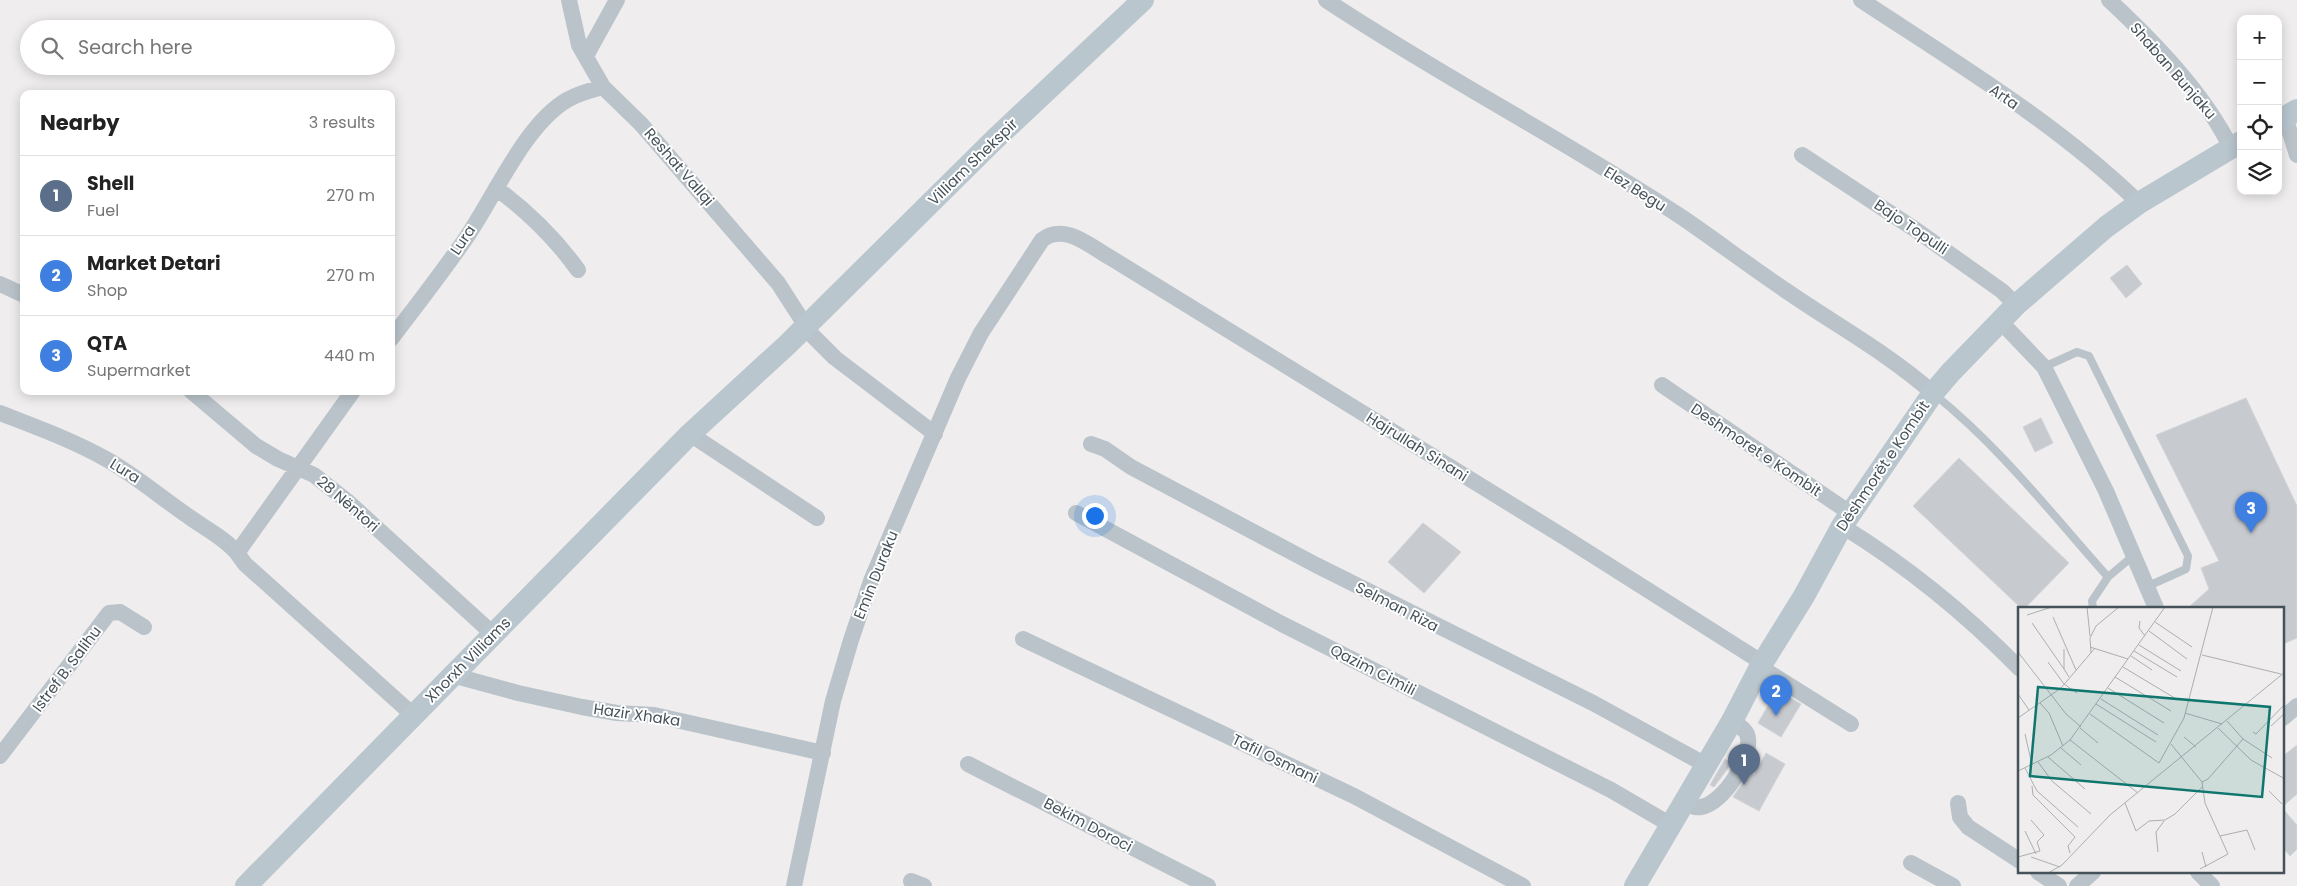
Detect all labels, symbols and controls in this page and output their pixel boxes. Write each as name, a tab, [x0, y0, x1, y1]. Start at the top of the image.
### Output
map controls	[2237, 15, 2282, 195]
button: +	[2237, 15, 2282, 60]
street label: Shaban Bunjaku	[2125, 18, 2221, 124]
search box	[20, 20, 395, 75]
icon: search	[38, 34, 66, 62]
text: Search here	[78, 34, 192, 61]
button: −	[2237, 60, 2282, 105]
street label: Arta	[1985, 79, 2023, 114]
button: locate	[2237, 105, 2282, 150]
text: Nearby	[40, 108, 120, 137]
text: 3 results	[309, 111, 375, 134]
street label: Villiam Shekspir	[923, 113, 1022, 210]
street label: Reshat Vallqi	[640, 123, 719, 210]
button: layers	[2237, 150, 2282, 195]
street label: Elez Begu	[1600, 161, 1670, 216]
text: Shell	[87, 170, 134, 197]
text: 1	[53, 184, 59, 207]
text: 270 m	[326, 184, 375, 207]
street label: Bajo Topulli	[1870, 194, 1952, 259]
text: Fuel	[87, 199, 119, 222]
street label: Lura	[445, 221, 480, 259]
text: Market Detari	[87, 250, 221, 277]
text: 2	[51, 264, 61, 287]
text: 270 m	[326, 264, 375, 287]
text: Shop	[87, 279, 128, 302]
text: QTA	[87, 330, 127, 357]
text: 3	[51, 344, 61, 367]
text: 440 m	[324, 344, 375, 367]
text: Supermarket	[87, 359, 191, 382]
street label: Dëshmorët e Kombit	[1831, 396, 1934, 535]
street label: Deshmoret e Kombit	[1687, 398, 1826, 501]
street label: Hajrullah Sinani	[1362, 407, 1472, 486]
street label: Lura	[106, 453, 144, 488]
street label: 28 Nëntori	[313, 471, 384, 536]
pin: 3	[2235, 492, 2267, 533]
your location	[1082, 503, 1108, 529]
street label: Emin Duraku	[848, 527, 903, 622]
street label: Selman Riza	[1352, 577, 1442, 637]
inset map	[2018, 607, 2284, 874]
street label: Xhorxh Villiams	[420, 612, 515, 707]
street label: Istref B. Salihu	[27, 621, 106, 716]
street label: Qazim Cimili	[1327, 639, 1420, 700]
pin: 2	[1760, 675, 1792, 716]
street label: Hazir Xhaka	[592, 698, 682, 731]
street label: Tafil Osmani	[1229, 729, 1322, 788]
pin: 1	[1728, 744, 1760, 785]
street label: Bekim Doroci	[1040, 792, 1136, 857]

